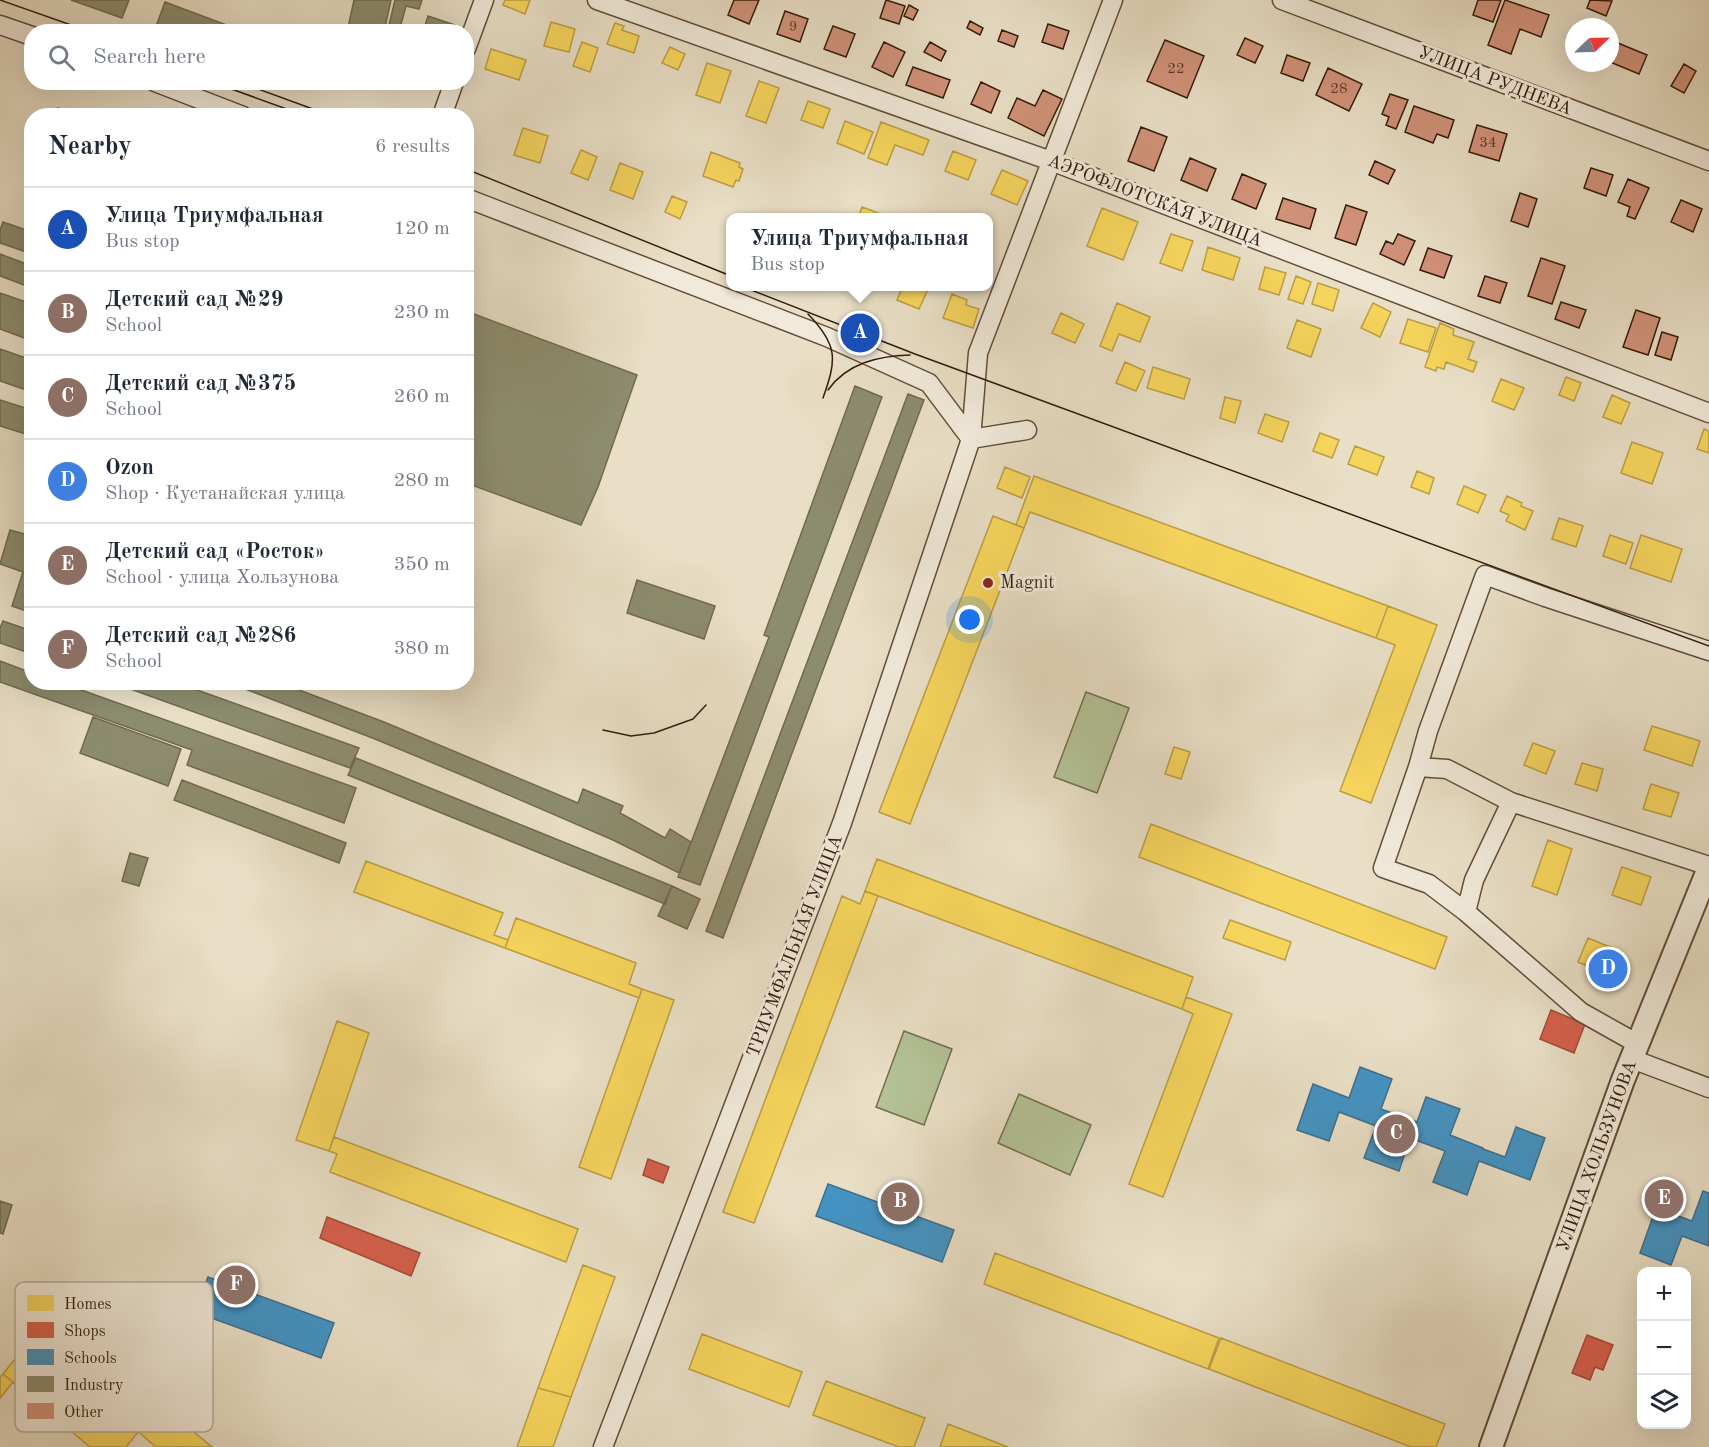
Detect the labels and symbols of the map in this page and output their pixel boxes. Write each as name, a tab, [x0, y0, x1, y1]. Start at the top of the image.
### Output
north arrow	[1565, 18, 1619, 72]
house number: 9	[789, 20, 797, 35]
street label: УЛИЦА РУДНЕВА	[1416, 43, 1575, 119]
house number: 22	[1167, 62, 1185, 77]
house number: 28	[1330, 82, 1348, 97]
house number: 34	[1479, 136, 1497, 151]
street label: АЭРОФЛОТСКАЯ УЛИЦА	[1045, 152, 1265, 250]
pin: A	[840, 310, 880, 356]
place label: Magnit	[1000, 574, 1055, 592]
marker: Magnit	[981, 576, 995, 590]
your location	[955, 605, 984, 634]
street label: ТРИУМФАЛЬНАЯ УЛИЦА	[744, 832, 846, 1060]
pin: D	[1588, 946, 1628, 992]
street label: УЛИЦА ХОЛЬЗУНОВА	[1554, 1058, 1640, 1254]
pin: C	[1376, 1112, 1416, 1156]
pin: E	[1644, 1176, 1684, 1222]
pin: B	[880, 1180, 920, 1224]
pin: F	[216, 1262, 256, 1308]
legend	[15, 1282, 213, 1432]
text: Homes	[64, 1297, 112, 1313]
text: Shops	[64, 1324, 106, 1340]
text: Schools	[64, 1351, 117, 1367]
text: Industry	[64, 1378, 124, 1394]
text: Other	[64, 1405, 104, 1421]

